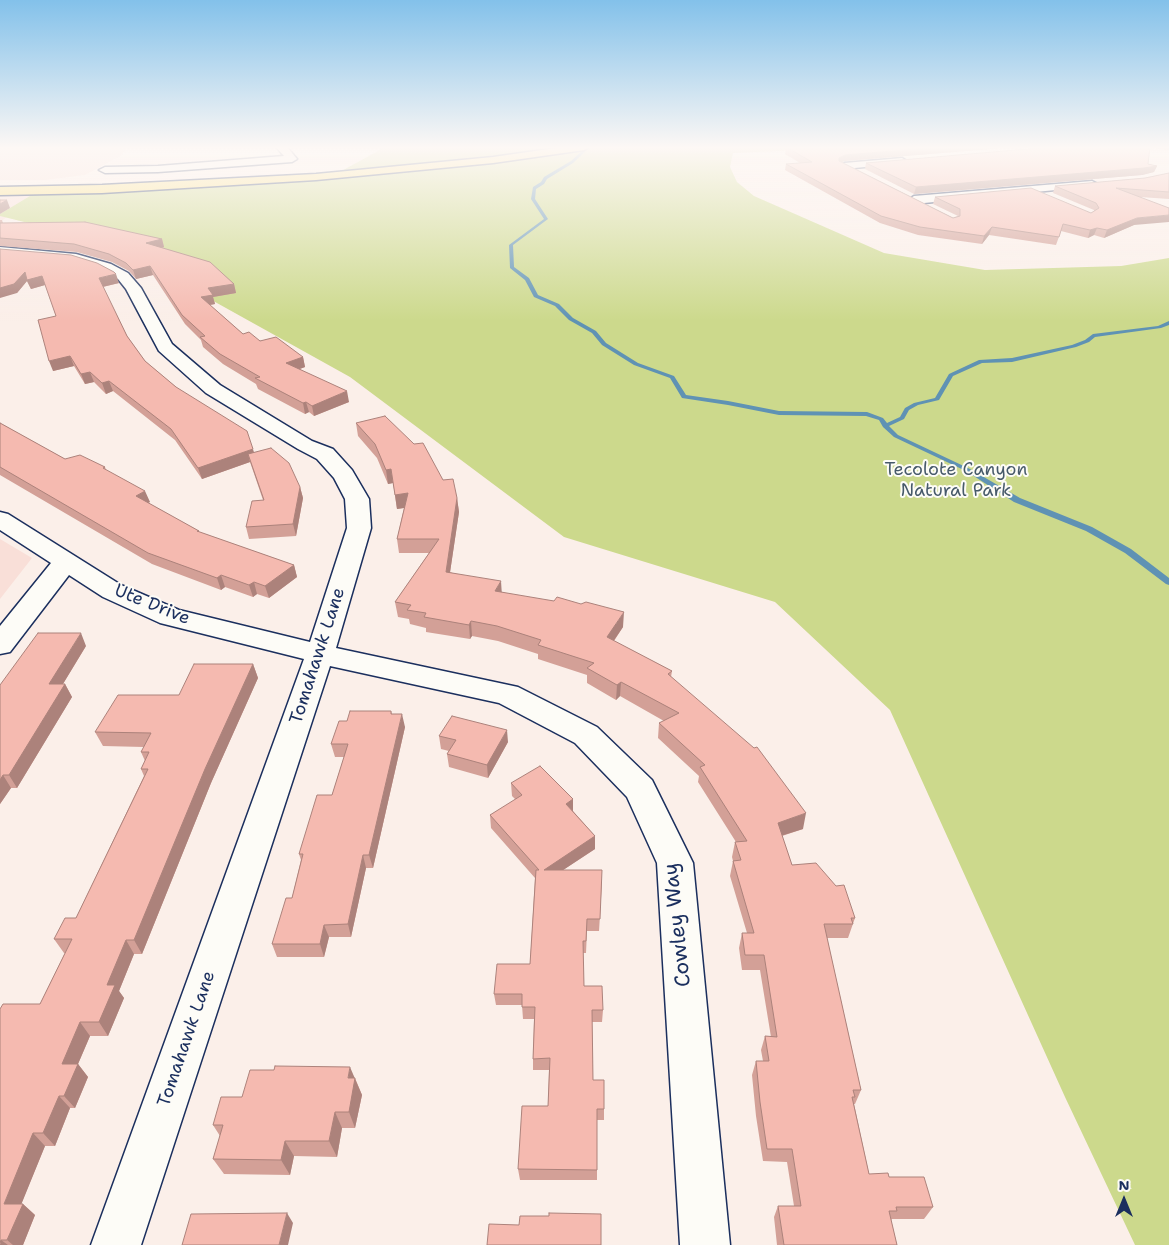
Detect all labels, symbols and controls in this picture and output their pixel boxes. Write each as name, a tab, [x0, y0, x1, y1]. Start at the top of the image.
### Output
park label: Tecolote Canyon Natural Park	[884, 459, 1028, 502]
street label: Ute Drive	[111, 580, 193, 630]
street label: Tomahawk Lane	[286, 585, 350, 727]
street label: Cowley Way	[659, 862, 697, 988]
street label: Tomahawk Lane	[154, 968, 220, 1110]
north arrow	[1099, 1175, 1149, 1225]
text: N	[1118, 1176, 1130, 1194]

